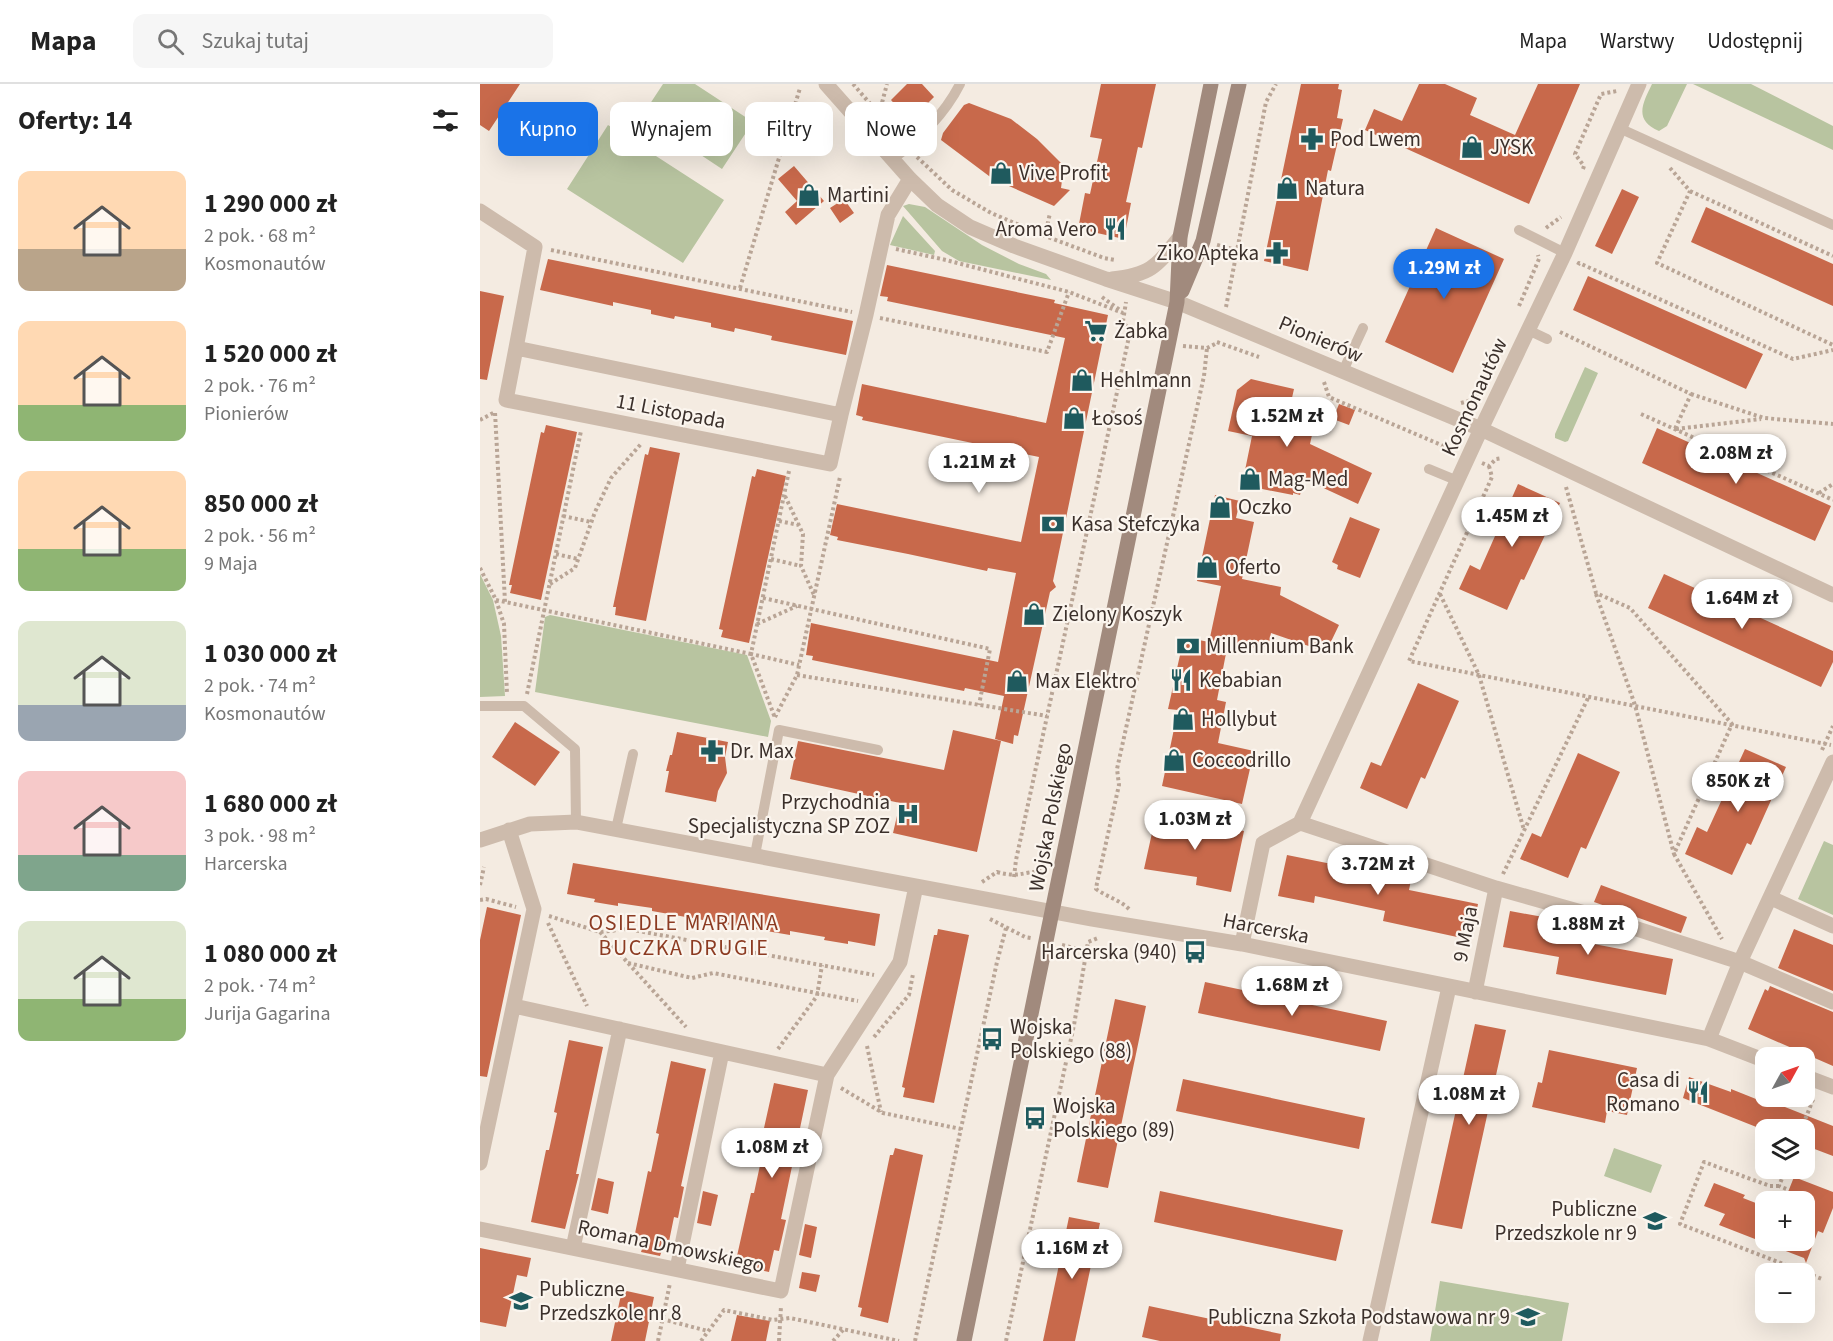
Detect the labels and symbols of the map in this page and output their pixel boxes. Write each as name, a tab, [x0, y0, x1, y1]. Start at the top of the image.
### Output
place label: Pod Lwem	[1330, 124, 1421, 154]
pharmacy icon: Pod Lwem	[1299, 126, 1325, 152]
place label: JYSK	[1490, 132, 1534, 162]
shop icon: JYSK	[1459, 134, 1485, 160]
place label: Vive Profit	[1019, 158, 1108, 188]
shop icon: Vive Profit	[988, 160, 1014, 186]
place label: Natura	[1305, 173, 1365, 203]
shop icon: Natura	[1274, 175, 1300, 201]
place label: Martini	[827, 180, 889, 210]
shop icon: Martini	[796, 182, 822, 208]
place label: Aroma Vero	[996, 214, 1097, 244]
restaurant icon: Aroma Vero	[1102, 216, 1128, 242]
place label: Ziko Apteka	[1156, 238, 1259, 268]
pharmacy icon: Ziko Apteka	[1264, 240, 1290, 266]
pin: 1.29M zł	[1382, 249, 1506, 300]
street label: Pionierów	[1274, 308, 1368, 370]
place label: Żabka	[1114, 316, 1168, 346]
supermarket icon: Żabka	[1083, 318, 1109, 344]
street label: Kosmonautów	[1433, 333, 1515, 461]
place label: Hehlmann	[1100, 365, 1192, 395]
shop icon: Hehlmann	[1069, 367, 1095, 393]
street label: 11 Listopada	[614, 386, 728, 436]
pin: 1.52M zł	[1225, 397, 1349, 448]
place label: Łosoś	[1091, 403, 1143, 433]
shop icon: Łosoś	[1061, 405, 1087, 431]
pin: 2.08M zł	[1674, 434, 1798, 485]
pin: 1.21M zł	[917, 443, 1041, 494]
place label: Mag-Med	[1268, 464, 1348, 494]
shop icon: Mag-Med	[1237, 466, 1263, 492]
place label: Oczko	[1238, 492, 1292, 522]
shop icon: Oczko	[1207, 494, 1233, 520]
pin: 1.45M zł	[1450, 497, 1574, 548]
place label: Kasa Stefczyka	[1071, 509, 1200, 539]
bank icon: Kasa Stefczyka	[1040, 511, 1066, 537]
place label: Oferto	[1225, 552, 1281, 582]
shop icon: Oferto	[1194, 554, 1220, 580]
pin: 1.64M zł	[1680, 579, 1804, 630]
place label: Zielony Koszyk	[1052, 599, 1183, 629]
shop icon: Zielony Koszyk	[1021, 601, 1047, 627]
place label: Millennium Bank	[1206, 631, 1354, 661]
bank icon: Millennium Bank	[1175, 633, 1201, 659]
place label: Kebabian	[1199, 665, 1282, 695]
place label: Max Elektro	[1035, 666, 1137, 696]
restaurant icon: Kebabian	[1168, 667, 1194, 693]
shop icon: Max Elektro	[1004, 668, 1030, 694]
place label: Hollybut	[1201, 704, 1277, 734]
shop icon: Hollybut	[1170, 706, 1196, 732]
place label: Dr. Max	[730, 736, 794, 766]
pharmacy icon: Dr. Max	[699, 738, 725, 764]
street label: Wojska Polskiego	[1021, 740, 1079, 894]
place label: Coccodrillo	[1192, 745, 1291, 775]
shop icon: Coccodrillo	[1161, 747, 1187, 773]
pin: 850K zł	[1683, 762, 1793, 813]
place label: Przychodnia Specjalistyczna SP ZOZ	[688, 787, 890, 841]
pin: 1.03M zł	[1133, 800, 1257, 851]
hospital icon: Przychodnia Specjalistyczna SP ZOZ	[895, 801, 921, 827]
pin: 3.72M zł	[1316, 845, 1440, 896]
street label: 9 Maja	[1445, 904, 1485, 964]
street label: Harcerska	[1220, 905, 1312, 951]
pin: 1.88M zł	[1526, 905, 1650, 956]
district label: OSIEDLE MARIANA BUCZKA DRUGIE	[589, 907, 779, 964]
place label: Harcerska (940)	[1041, 937, 1177, 967]
bus stop icon: Harcerska (940)	[1182, 939, 1208, 965]
pin: 1.68M zł	[1230, 966, 1354, 1017]
place label: Wojska Polskiego (88)	[1010, 1012, 1132, 1066]
bus stop icon: Wojska Polskiego (88)	[979, 1026, 1005, 1052]
north arrow	[1755, 1047, 1815, 1107]
place label: Casa di Romano	[1606, 1065, 1680, 1119]
pin: 1.08M zł	[1407, 1075, 1531, 1126]
restaurant icon: Casa di Romano	[1685, 1079, 1711, 1105]
place label: Wojska Polskiego (89)	[1053, 1091, 1175, 1145]
bus stop icon: Wojska Polskiego (89)	[1022, 1105, 1048, 1131]
pin: 1.08M zł	[710, 1128, 834, 1179]
place label: Publiczne Przedszkole nr 9	[1495, 1194, 1637, 1248]
school or university icon: Publiczne Przedszkole nr 9	[1642, 1208, 1668, 1234]
street label: Romana Dmowskiego	[575, 1212, 767, 1280]
pin: 1.16M zł	[1010, 1229, 1134, 1280]
place label: Publiczne Przedszkole nr 8	[539, 1274, 681, 1328]
school or university icon: Publiczne Przedszkole nr 8	[508, 1288, 534, 1314]
place label: Publiczna Szkoła Podstawowa nr 9	[1208, 1302, 1510, 1332]
school or university icon: Publiczna Szkoła Podstawowa nr 9	[1515, 1304, 1541, 1330]

